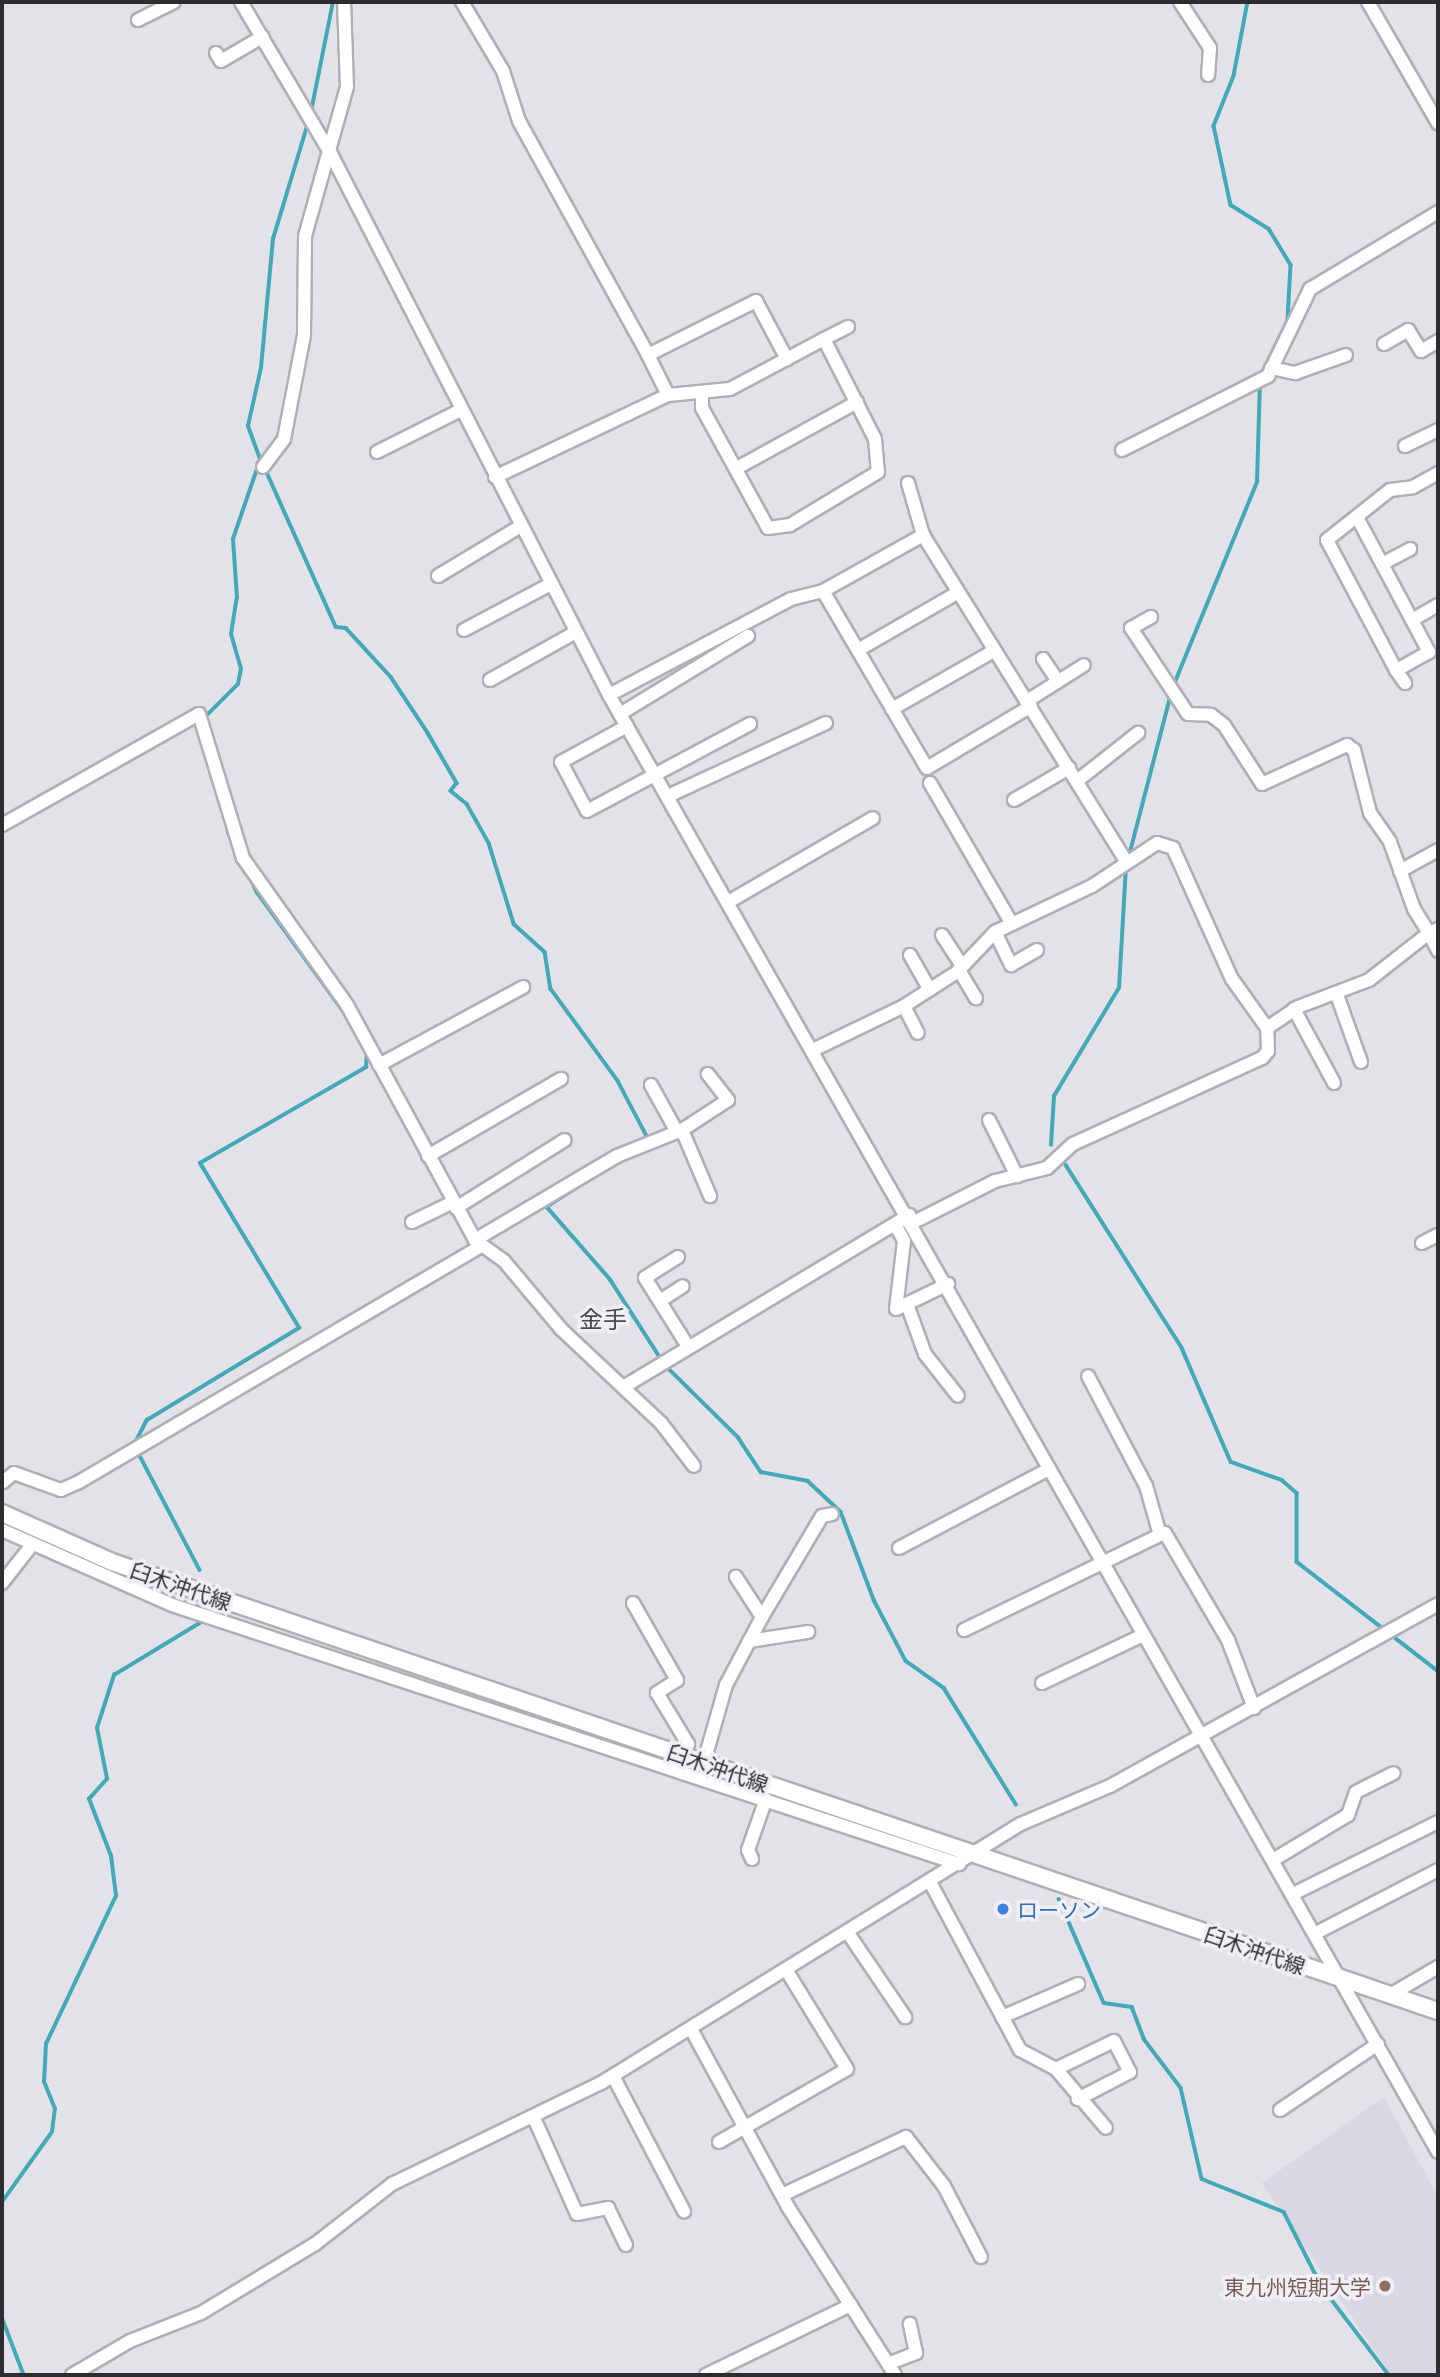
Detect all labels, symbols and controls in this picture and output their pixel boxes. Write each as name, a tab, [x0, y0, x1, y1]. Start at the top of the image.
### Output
district label: 金手	[579, 1304, 627, 1332]
street label: 臼木沖代線	[127, 1556, 235, 1614]
street label: 臼木沖代線	[664, 1738, 772, 1796]
place label: ローソン	[1017, 1896, 1101, 1922]
marker: ローソン	[995, 1901, 1011, 1917]
street label: 臼木沖代線	[1201, 1920, 1309, 1978]
place label: 東九州短期大学	[1224, 2273, 1371, 2299]
marker: 東九州短期大学	[1377, 2278, 1393, 2294]

